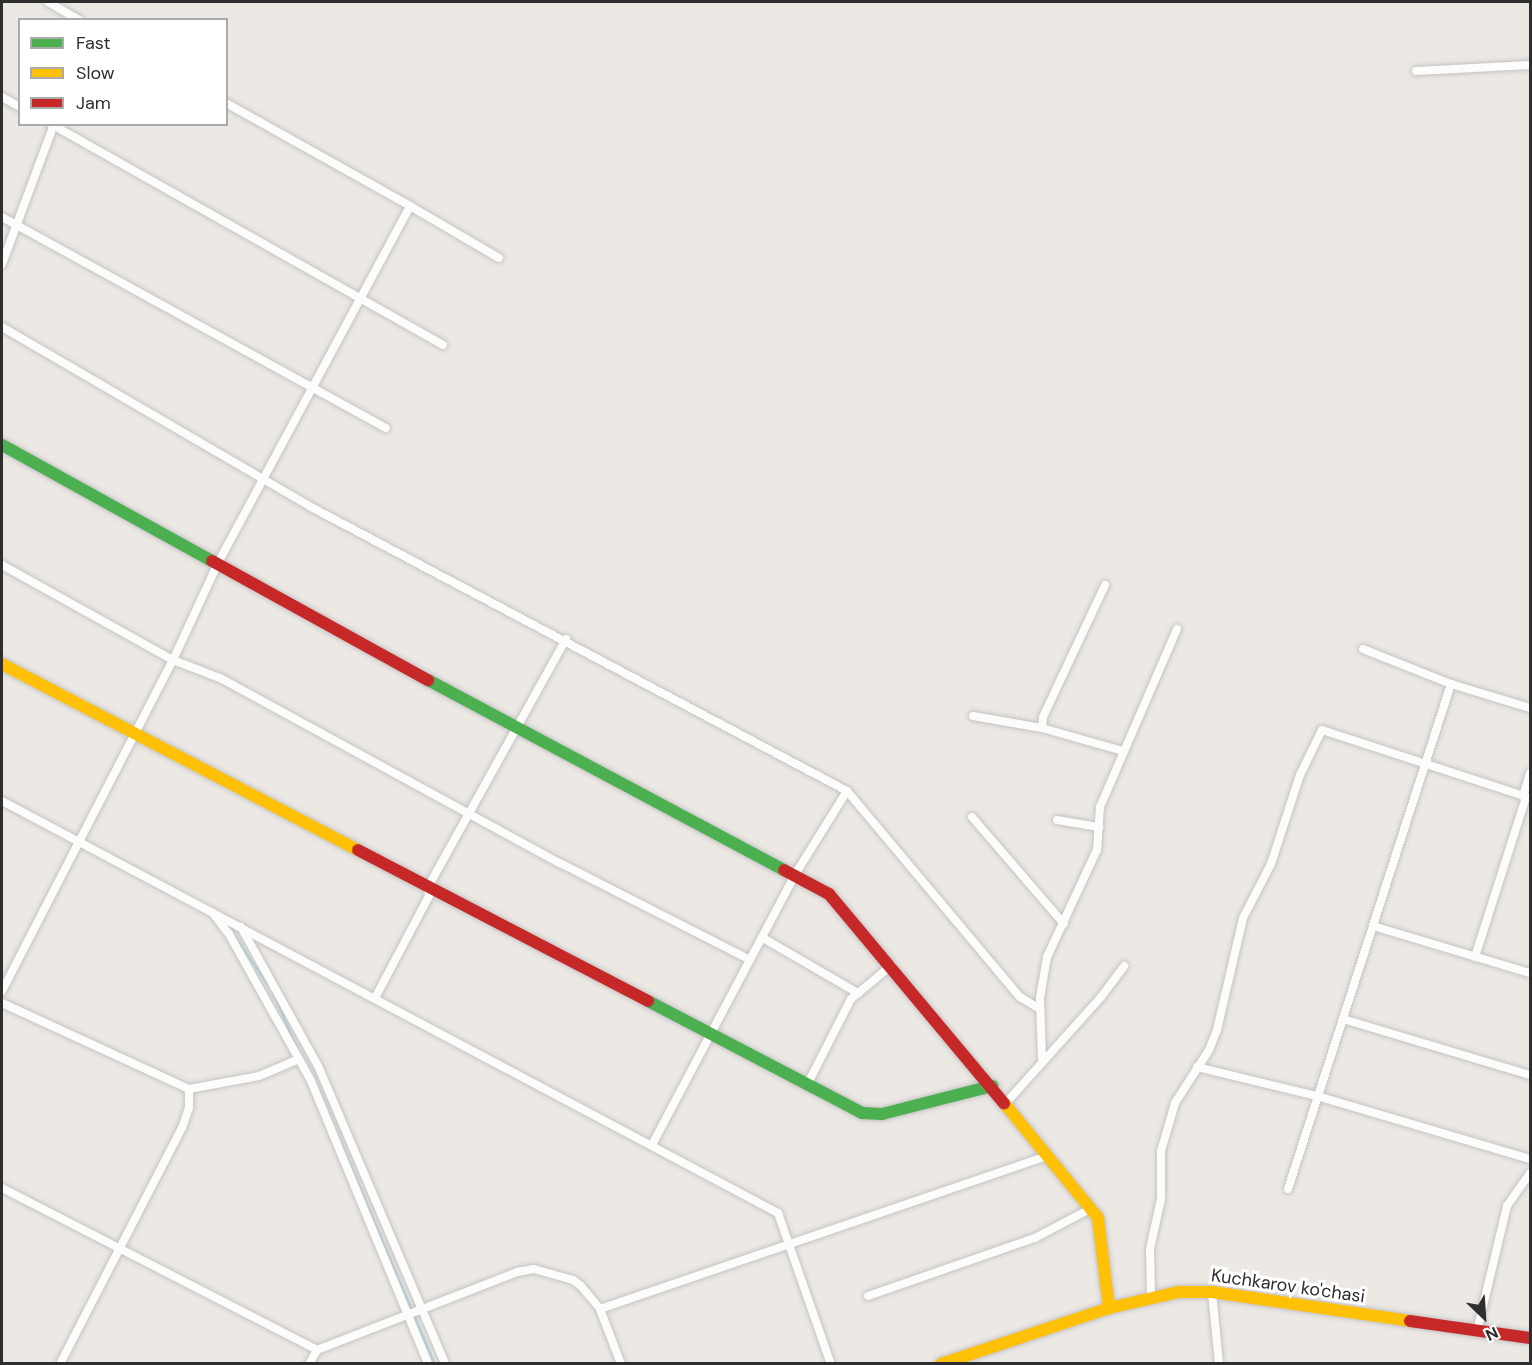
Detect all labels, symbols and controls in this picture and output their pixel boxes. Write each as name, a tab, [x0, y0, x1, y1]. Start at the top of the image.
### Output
legend	[18, 18, 228, 126]
text: Fast	[76, 31, 111, 55]
text: Slow	[76, 61, 115, 85]
text: Jam	[76, 91, 111, 115]
street label: Kuchkarov ko'chasi	[1210, 1265, 1366, 1307]
north arrow	[1454, 1287, 1514, 1347]
text: N	[1482, 1322, 1502, 1346]

